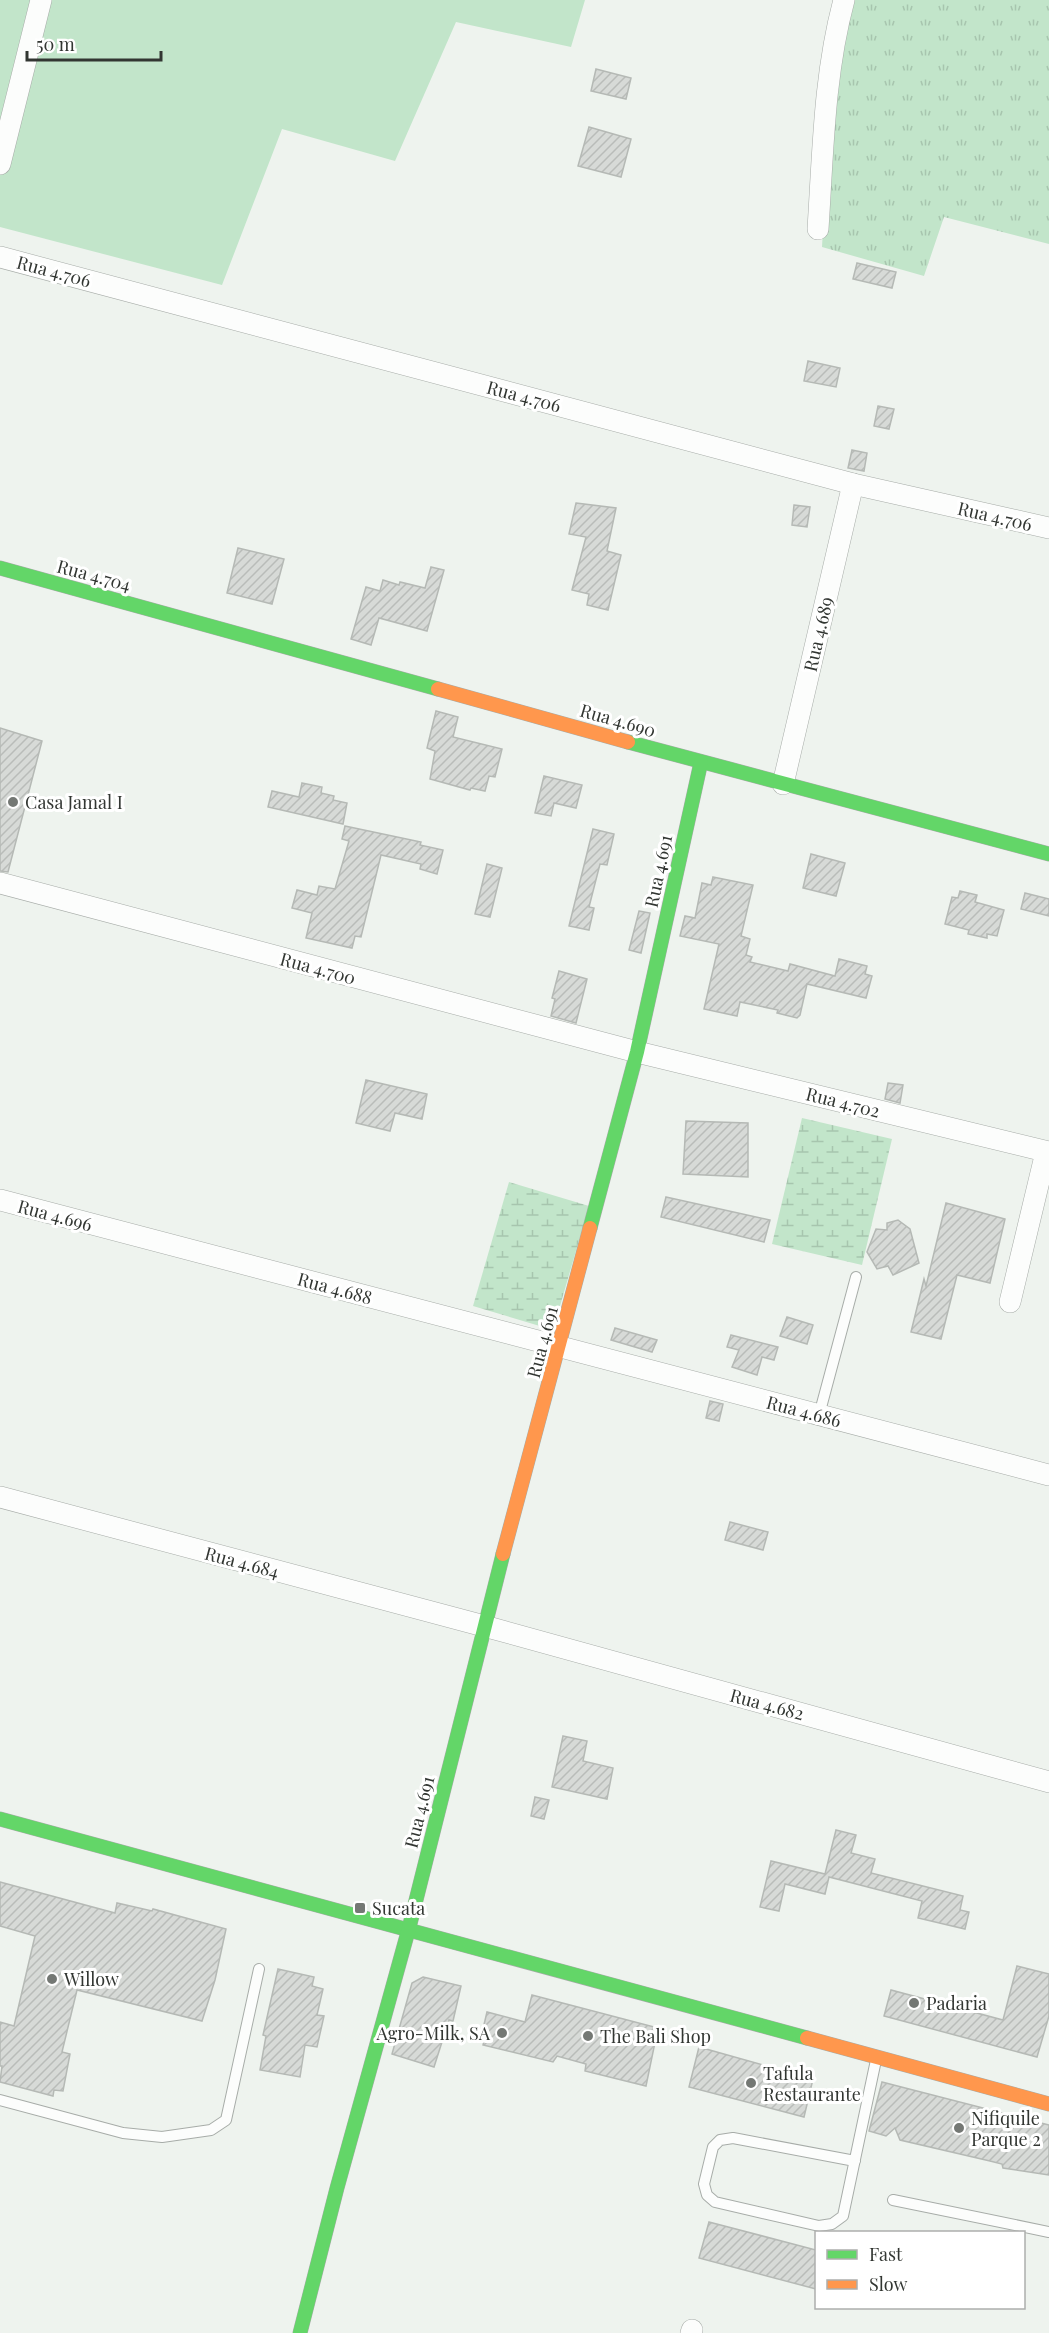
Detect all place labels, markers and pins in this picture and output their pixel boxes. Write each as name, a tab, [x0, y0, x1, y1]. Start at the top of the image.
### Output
place label: Casa Jamal I	[25, 790, 123, 814]
marker: Casa Jamal I	[6, 795, 20, 809]
place label: Sucata	[372, 1896, 425, 1920]
marker: Sucata	[353, 1901, 367, 1915]
place label: Willow	[63, 1967, 119, 1991]
marker: Willow	[45, 1972, 59, 1986]
place label: Padaria	[926, 1991, 987, 2015]
marker: Padaria	[907, 1996, 921, 2010]
place label: Agro-Milk, SA	[376, 2021, 491, 2045]
place label: The Bali Shop	[600, 2024, 711, 2048]
marker: Agro-Milk, SA	[495, 2026, 509, 2040]
marker: The Bali Shop	[581, 2029, 595, 2043]
place label: Tafula Restaurante	[763, 2061, 861, 2106]
marker: Tafula Restaurante	[744, 2076, 758, 2090]
place label: Nifiquile Parque 2	[971, 2106, 1041, 2151]
marker: Nifiquile Parque 2	[952, 2121, 966, 2135]

